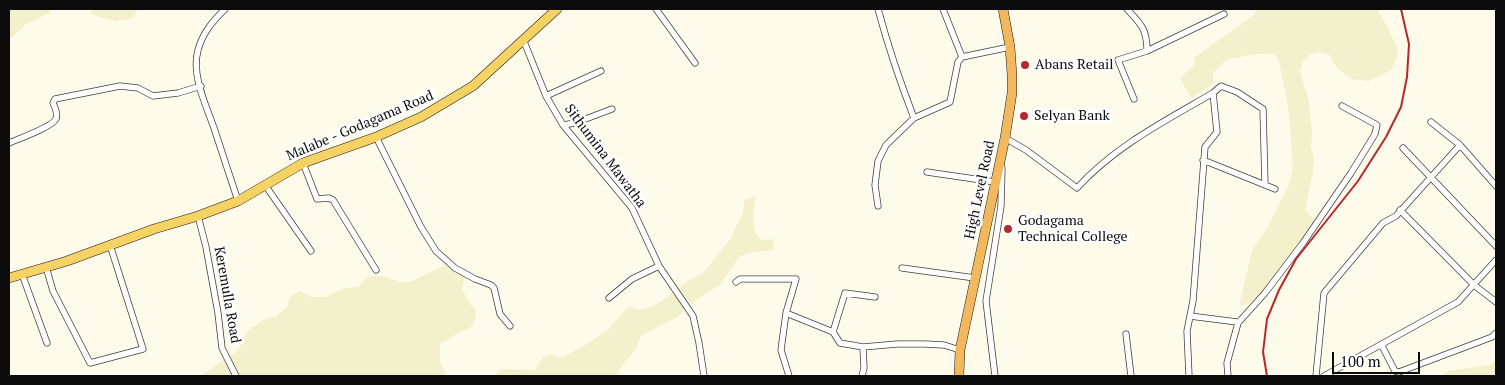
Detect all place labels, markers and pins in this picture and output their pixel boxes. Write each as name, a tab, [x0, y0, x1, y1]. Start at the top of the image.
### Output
place label: Abans Retail	[1035, 57, 1113, 73]
marker: Abans Retail	[1019, 59, 1031, 71]
place label: Selyan Bank	[1034, 108, 1110, 124]
marker: Selyan Bank	[1018, 110, 1030, 122]
place label: Godagama Technical College	[1018, 213, 1128, 246]
marker: Godagama Technical College	[1002, 223, 1014, 235]

